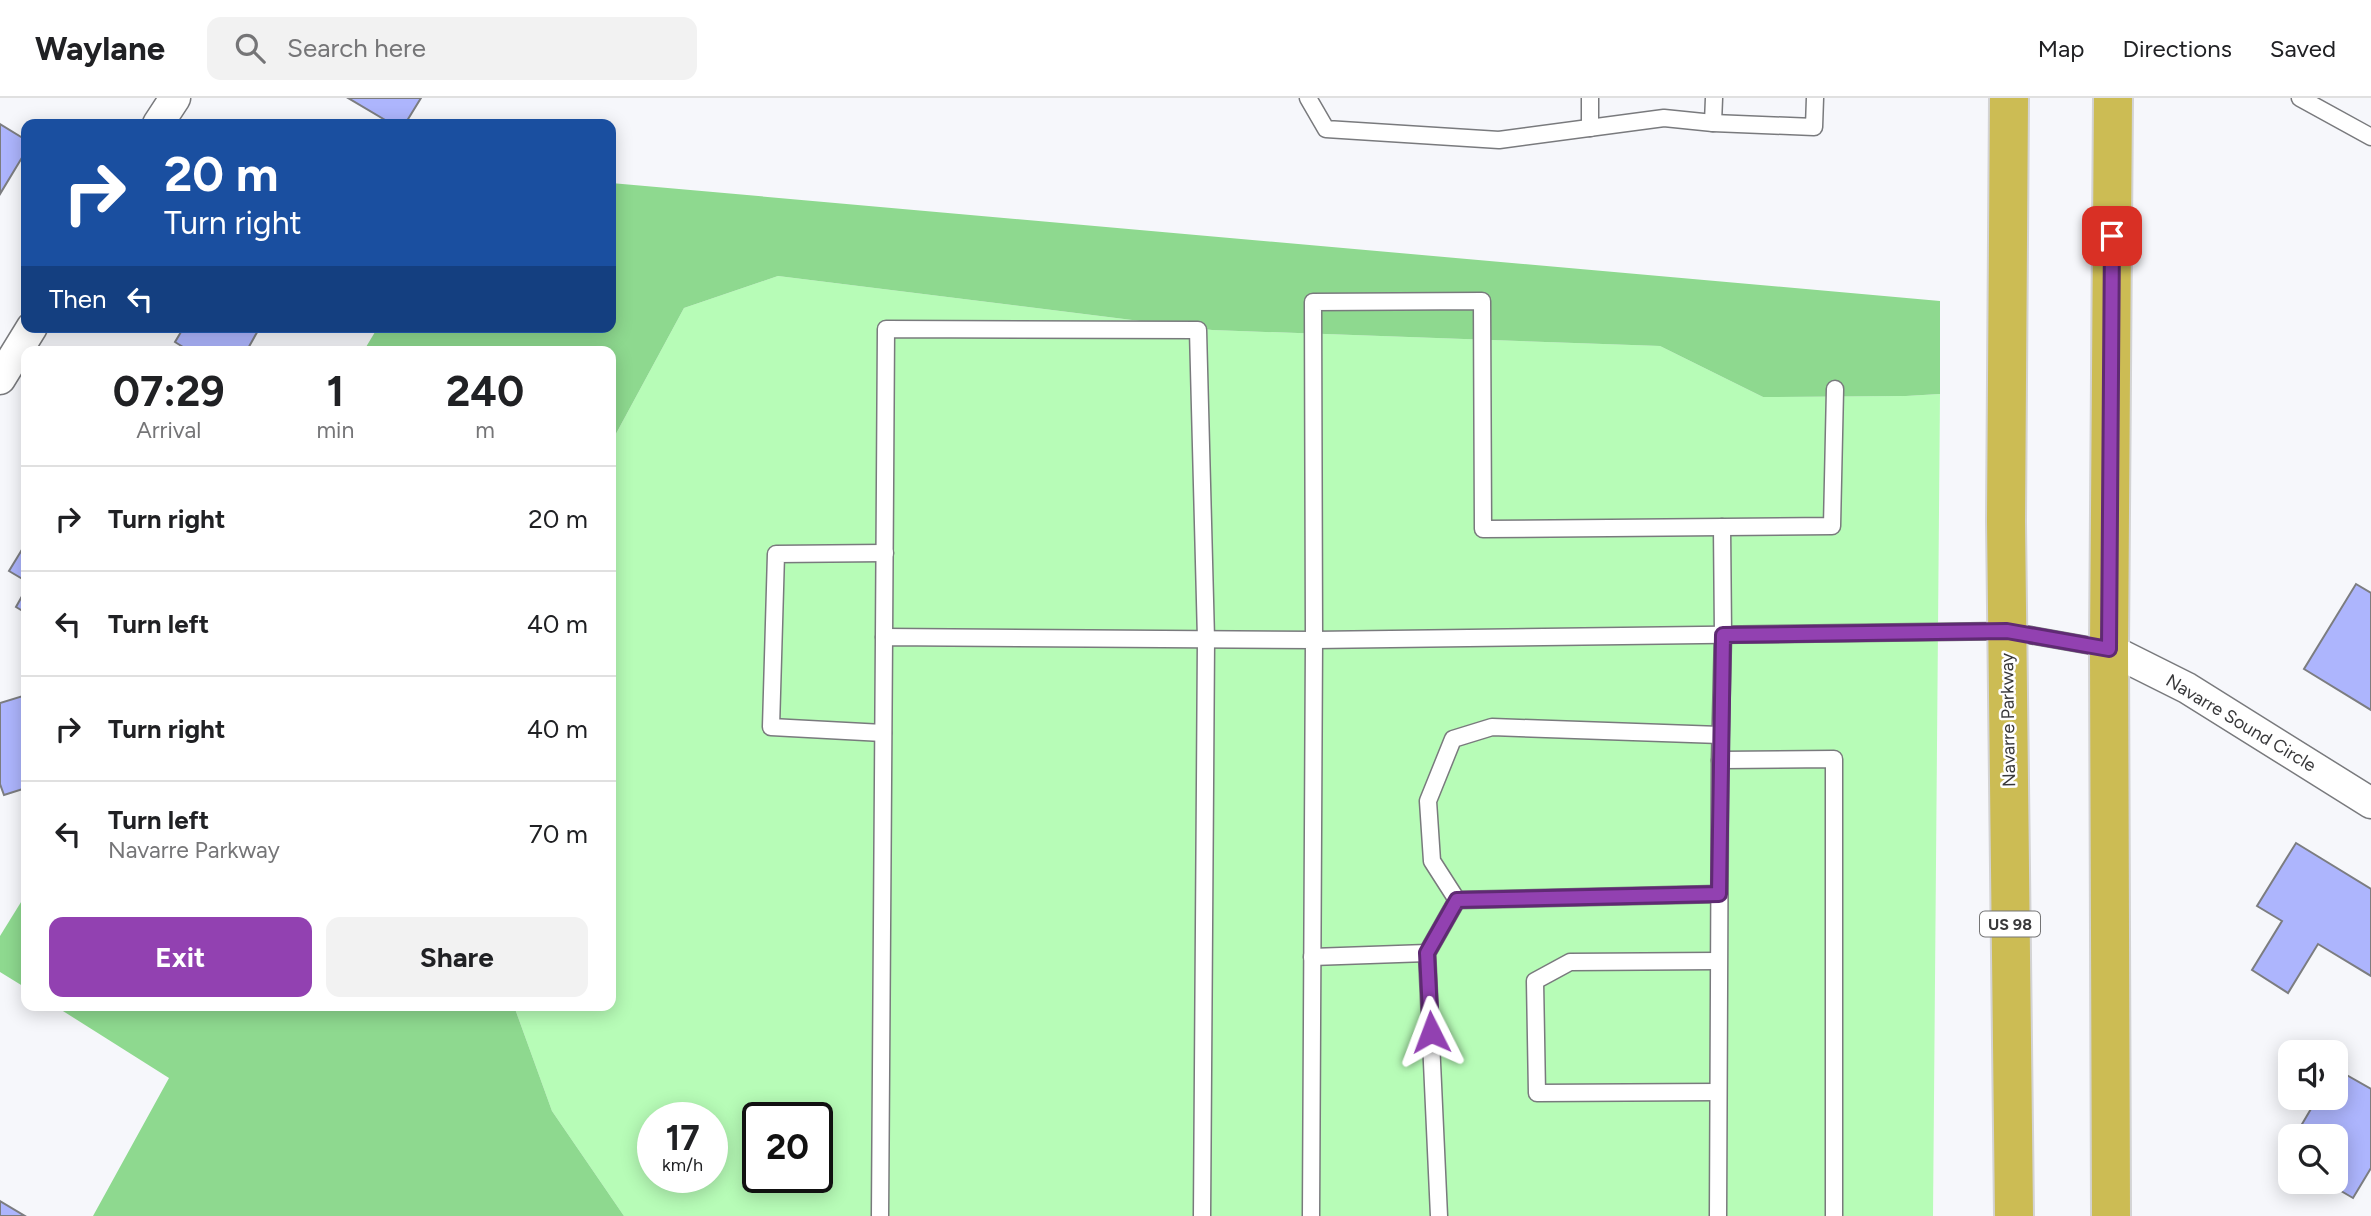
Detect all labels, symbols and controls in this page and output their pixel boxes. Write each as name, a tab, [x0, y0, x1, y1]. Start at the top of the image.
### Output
search box	[207, 17, 697, 80]
text: Waylane	[35, 29, 165, 68]
icon: search	[231, 29, 269, 67]
text: Search here	[287, 32, 426, 64]
text: Map	[2038, 34, 2084, 63]
text: Directions	[2122, 34, 2232, 63]
text: Saved	[2270, 34, 2336, 63]
text: 20 m	[164, 144, 279, 203]
icon: right	[49, 147, 140, 238]
text: Turn right	[164, 204, 302, 242]
pin	[2082, 206, 2142, 266]
icon: arrive	[2093, 217, 2131, 255]
icon: left	[121, 280, 159, 318]
text: Then	[49, 283, 107, 315]
text: 07:29	[113, 366, 225, 417]
text: 1	[326, 366, 344, 417]
text: 240	[446, 366, 524, 417]
text: Arrival	[136, 416, 201, 444]
text: min	[316, 416, 354, 444]
text: m	[475, 416, 495, 444]
icon: right	[49, 500, 87, 538]
text: Turn right	[108, 503, 225, 535]
text: 20 m	[528, 503, 588, 535]
icon: left	[49, 605, 87, 643]
text: Turn left	[108, 608, 209, 640]
text: 40 m	[527, 608, 588, 640]
street label: Navarre Parkway	[1996, 652, 2020, 787]
street label: Navarre Sound Circle	[2162, 670, 2320, 777]
icon: right	[49, 710, 87, 748]
text: Turn right	[108, 713, 225, 745]
text: 40 m	[527, 713, 588, 745]
text: Turn left	[108, 804, 209, 836]
icon: left	[49, 815, 87, 853]
text: 70 m	[529, 818, 588, 850]
text: Navarre Parkway	[108, 836, 280, 864]
road number: US 98	[1980, 912, 2040, 936]
button: Exit	[49, 917, 312, 997]
button: Share	[326, 917, 588, 997]
position arrow	[1394, 995, 1468, 1069]
map controls	[2278, 1040, 2348, 1194]
button: sound	[2278, 1040, 2348, 1110]
speed limit sign: 20	[742, 1102, 833, 1193]
text: 17	[665, 1117, 700, 1159]
button: search	[2278, 1124, 2348, 1194]
text: km/h	[662, 1154, 703, 1176]

